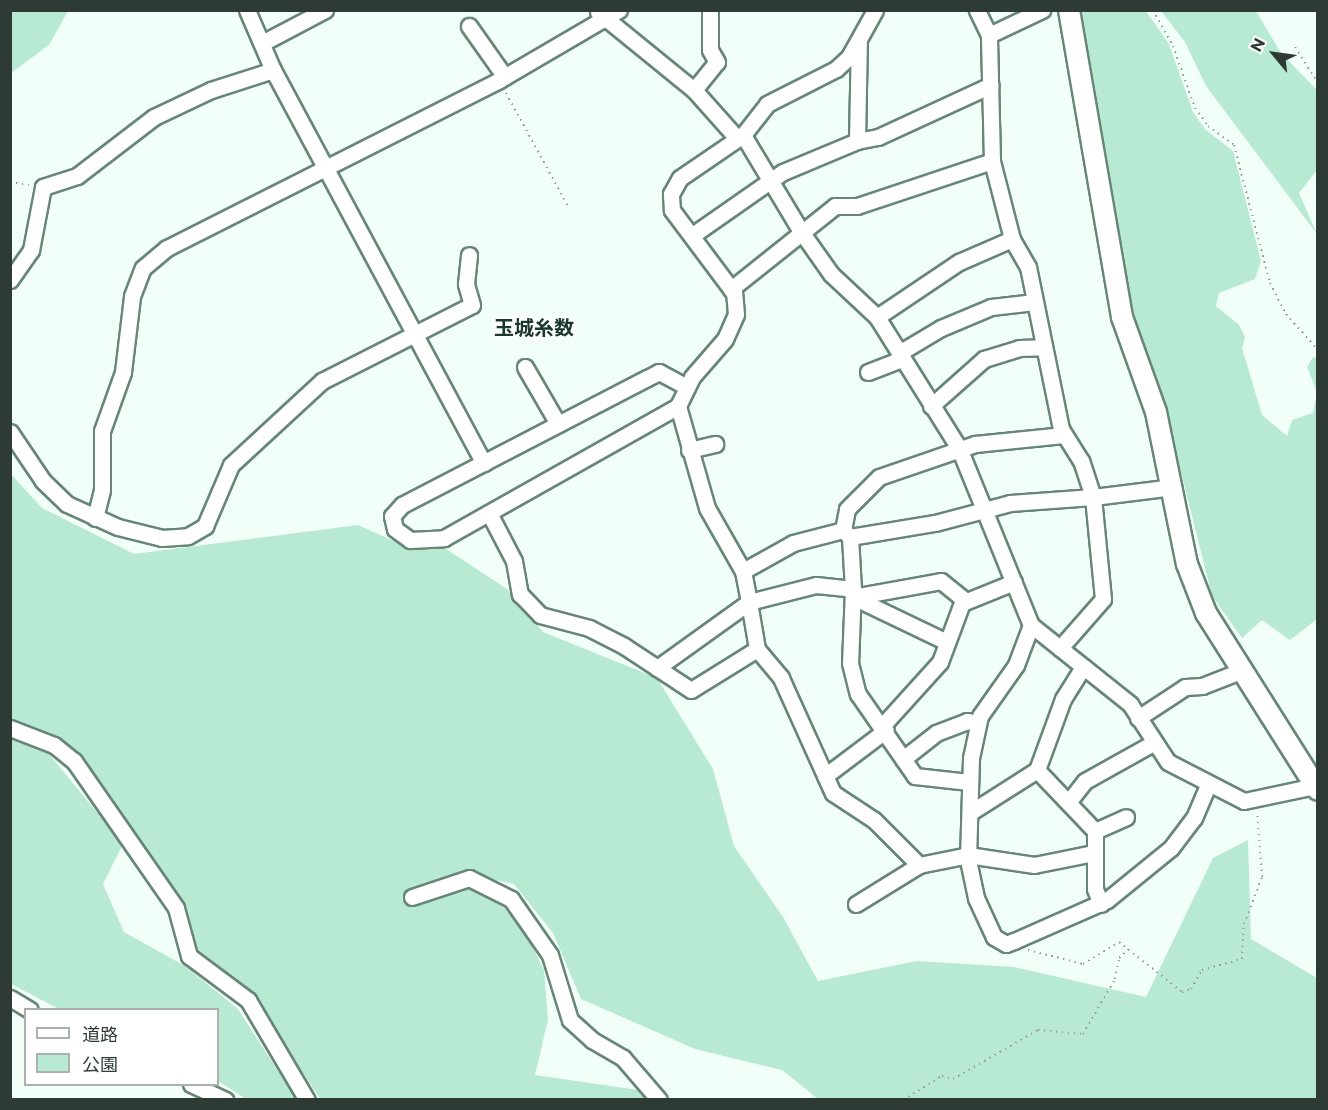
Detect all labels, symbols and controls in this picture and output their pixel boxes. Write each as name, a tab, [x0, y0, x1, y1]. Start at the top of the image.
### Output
north arrow	[1244, 24, 1304, 84]
text: N	[1246, 35, 1269, 55]
district label: 玉城糸数	[494, 316, 574, 340]
legend	[24, 1008, 219, 1086]
text: 道路	[82, 1024, 118, 1046]
text: 公園	[82, 1054, 118, 1076]

